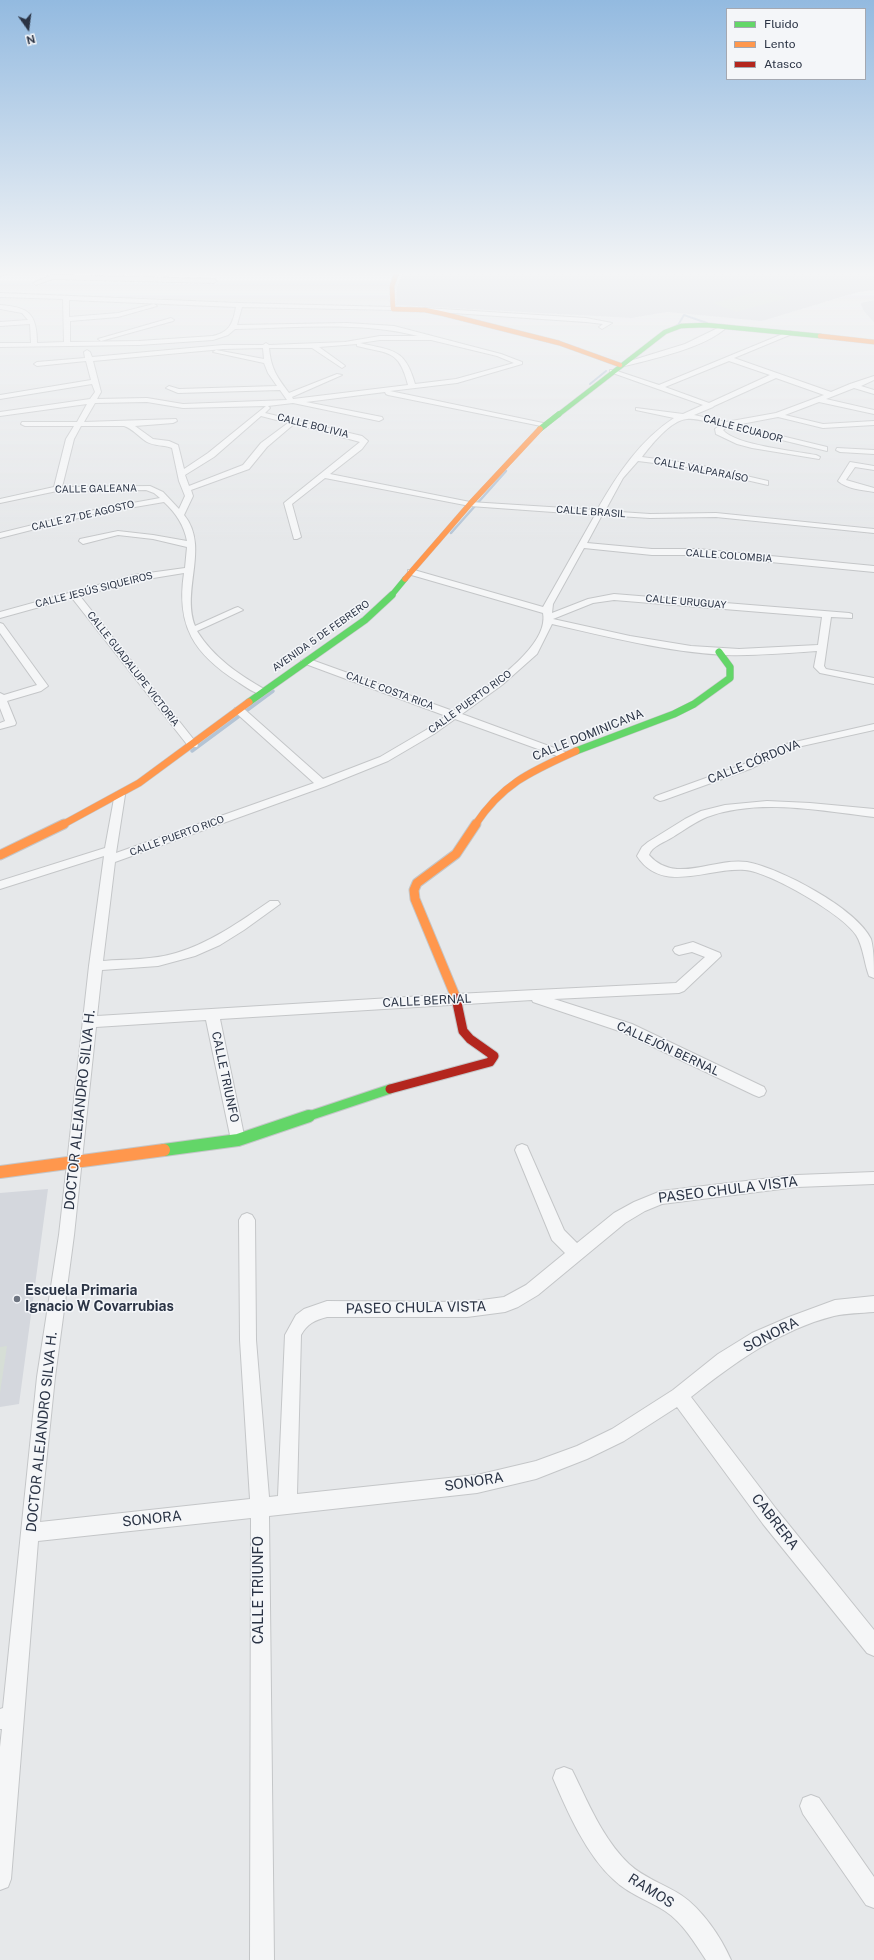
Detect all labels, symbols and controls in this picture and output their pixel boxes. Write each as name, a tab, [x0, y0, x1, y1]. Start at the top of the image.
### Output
north arrow	[8, 8, 48, 48]
legend	[726, 8, 866, 80]
text: Fluido	[764, 17, 799, 31]
text: N	[25, 33, 37, 47]
text: Lento	[764, 37, 795, 51]
text: Atasco	[764, 57, 802, 71]
street label: CALLE BOLIVIA	[276, 411, 350, 441]
street label: CALLE ECUADOR	[702, 413, 784, 445]
street label: CALLE VALPARAÍSO	[653, 455, 749, 485]
street label: CALLE GALEANA	[55, 482, 137, 496]
street label: CALLE 27 DE AGOSTO	[30, 498, 136, 534]
street label: CALLE BRASIL	[556, 504, 626, 520]
street label: CALLE COLOMBIA	[685, 547, 773, 565]
street label: CALLE JESÚS SIQUEIROS	[34, 570, 154, 610]
street label: CALLE URUGUAY	[645, 592, 727, 612]
street label: AVENIDA 5 DE FEBRERO	[270, 598, 372, 674]
street label: CALLE GUADALUPE VICTORIA	[84, 609, 182, 729]
street label: CALLE PUERTO RICO	[426, 668, 514, 736]
street label: CALLE COSTA RICA	[344, 669, 436, 713]
street label: CALLE DOMINICANA	[530, 706, 646, 764]
street label: CALLE CÓRDOVA	[706, 737, 802, 787]
street label: CALLE PUERTO RICO	[128, 813, 226, 859]
street label: CALLE BERNAL	[382, 991, 472, 1011]
street label: DOCTOR ALEJANDRO SILVA H.	[61, 1009, 99, 1211]
street label: CALLEJÓN BERNAL	[614, 1019, 722, 1079]
street label: CALLE TRIUNFO	[208, 1030, 242, 1124]
street label: PASEO CHULA VISTA	[657, 1173, 799, 1207]
place label: Escuela Primaria Ignacio W Covarrubias	[25, 1283, 174, 1316]
marker: Escuela Primaria Ignacio W Covarrubias	[12, 1294, 22, 1304]
street label: PASEO CHULA VISTA	[345, 1298, 487, 1318]
street label: SONORA	[741, 1314, 801, 1356]
street label: DOCTOR ALEJANDRO SILVA H.	[23, 1331, 61, 1533]
street label: SONORA	[443, 1469, 505, 1495]
street label: CABRERA	[748, 1491, 802, 1553]
street label: SONORA	[121, 1508, 183, 1530]
street label: CALLE TRIUNFO	[251, 1536, 267, 1644]
street label: RAMOS	[625, 1870, 677, 1912]

